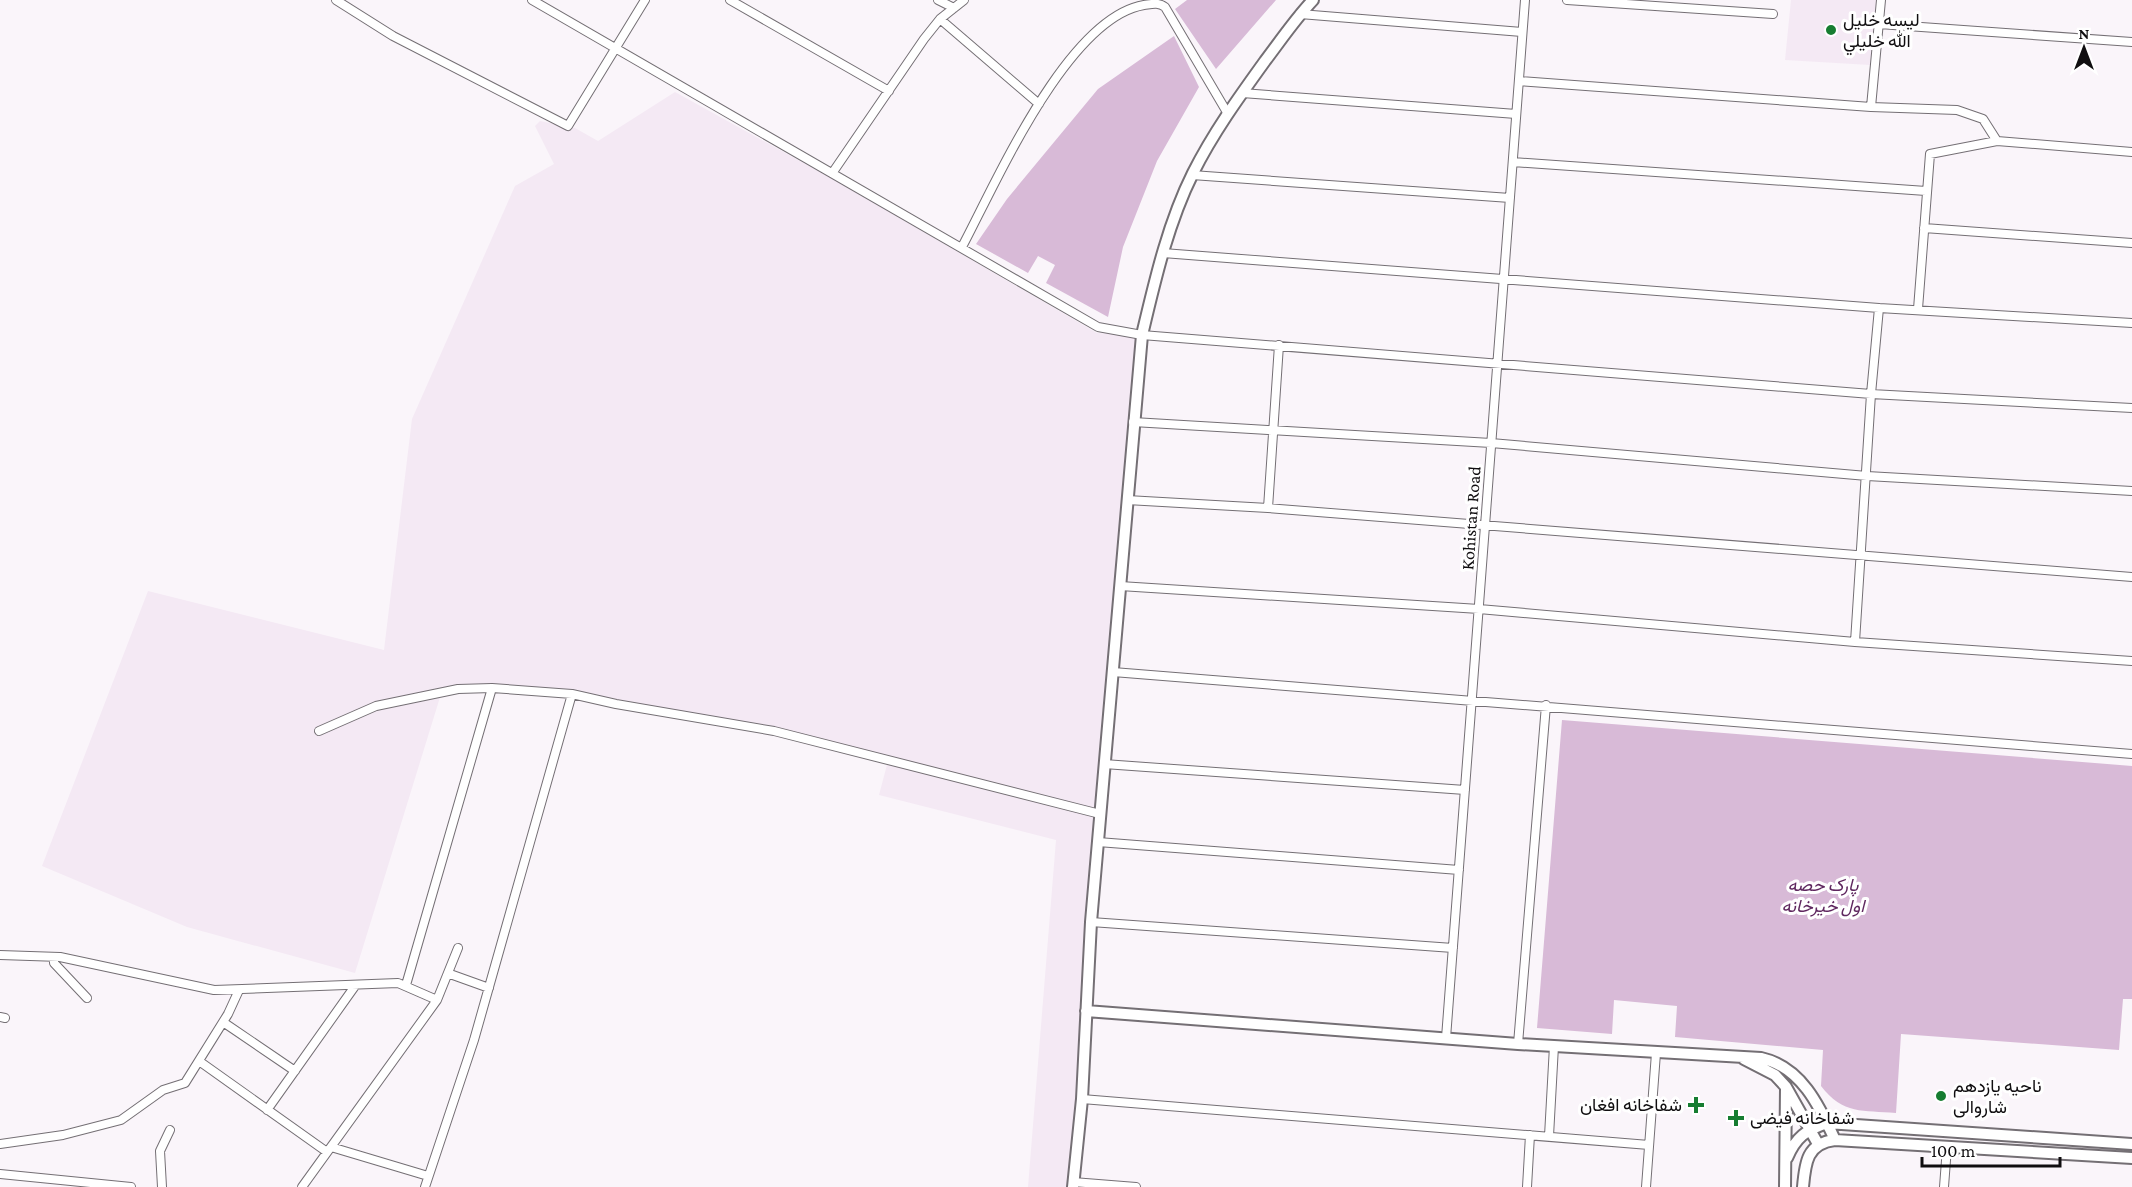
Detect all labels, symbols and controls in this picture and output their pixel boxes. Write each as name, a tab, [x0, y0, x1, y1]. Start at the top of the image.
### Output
place label: ليسه خليل الله خليلي	[1843, 10, 1920, 56]
north arrow	[2054, 18, 2114, 78]
marker: ليسه خليل الله خليلي	[1824, 23, 1838, 37]
text: N	[2079, 25, 2090, 42]
street label: Kohistan Road	[1457, 465, 1485, 571]
park label: پارک حصه اول خیرخانه	[1781, 875, 1866, 917]
place label: ناحیه یازدهم شاروالی	[1953, 1076, 2042, 1118]
marker: ناحیه یازدهم شاروالی	[1934, 1089, 1948, 1103]
place label: شفاخانه افغان	[1580, 1095, 1682, 1115]
marker: شفاخانه افغان	[1687, 1096, 1705, 1114]
place label: شفاخانه فیضی	[1750, 1108, 1854, 1129]
marker: شفاخانه فیضی	[1727, 1109, 1745, 1127]
scale bar	[1922, 1130, 2060, 1168]
text: 100 m	[1931, 1141, 1976, 1161]

